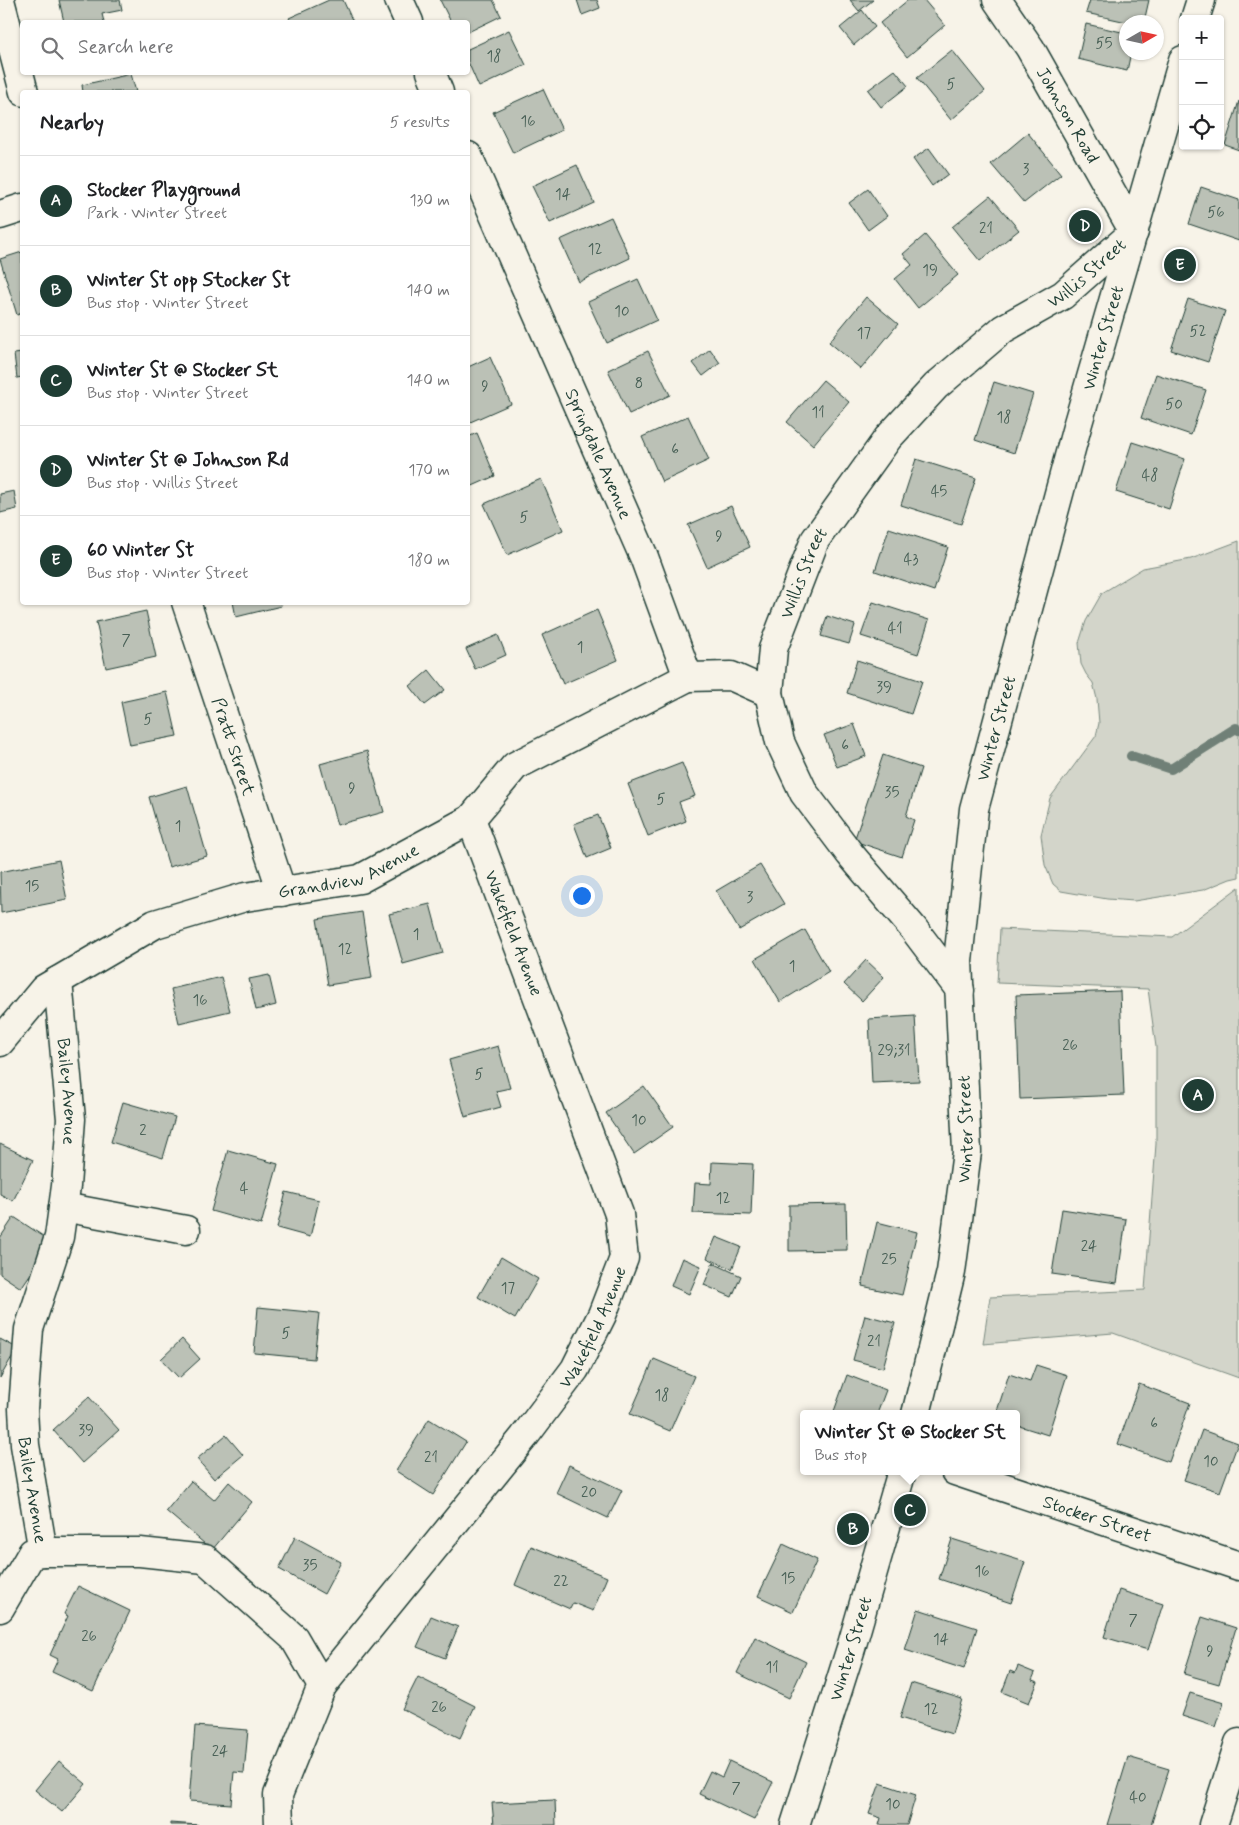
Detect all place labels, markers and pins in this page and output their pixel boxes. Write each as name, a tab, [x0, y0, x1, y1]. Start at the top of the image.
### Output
pin: D	[1069, 207, 1101, 245]
pin: E	[1164, 246, 1196, 284]
pin: A	[1182, 1076, 1214, 1114]
pin: C	[894, 1491, 926, 1529]
pin: B	[837, 1510, 869, 1548]

